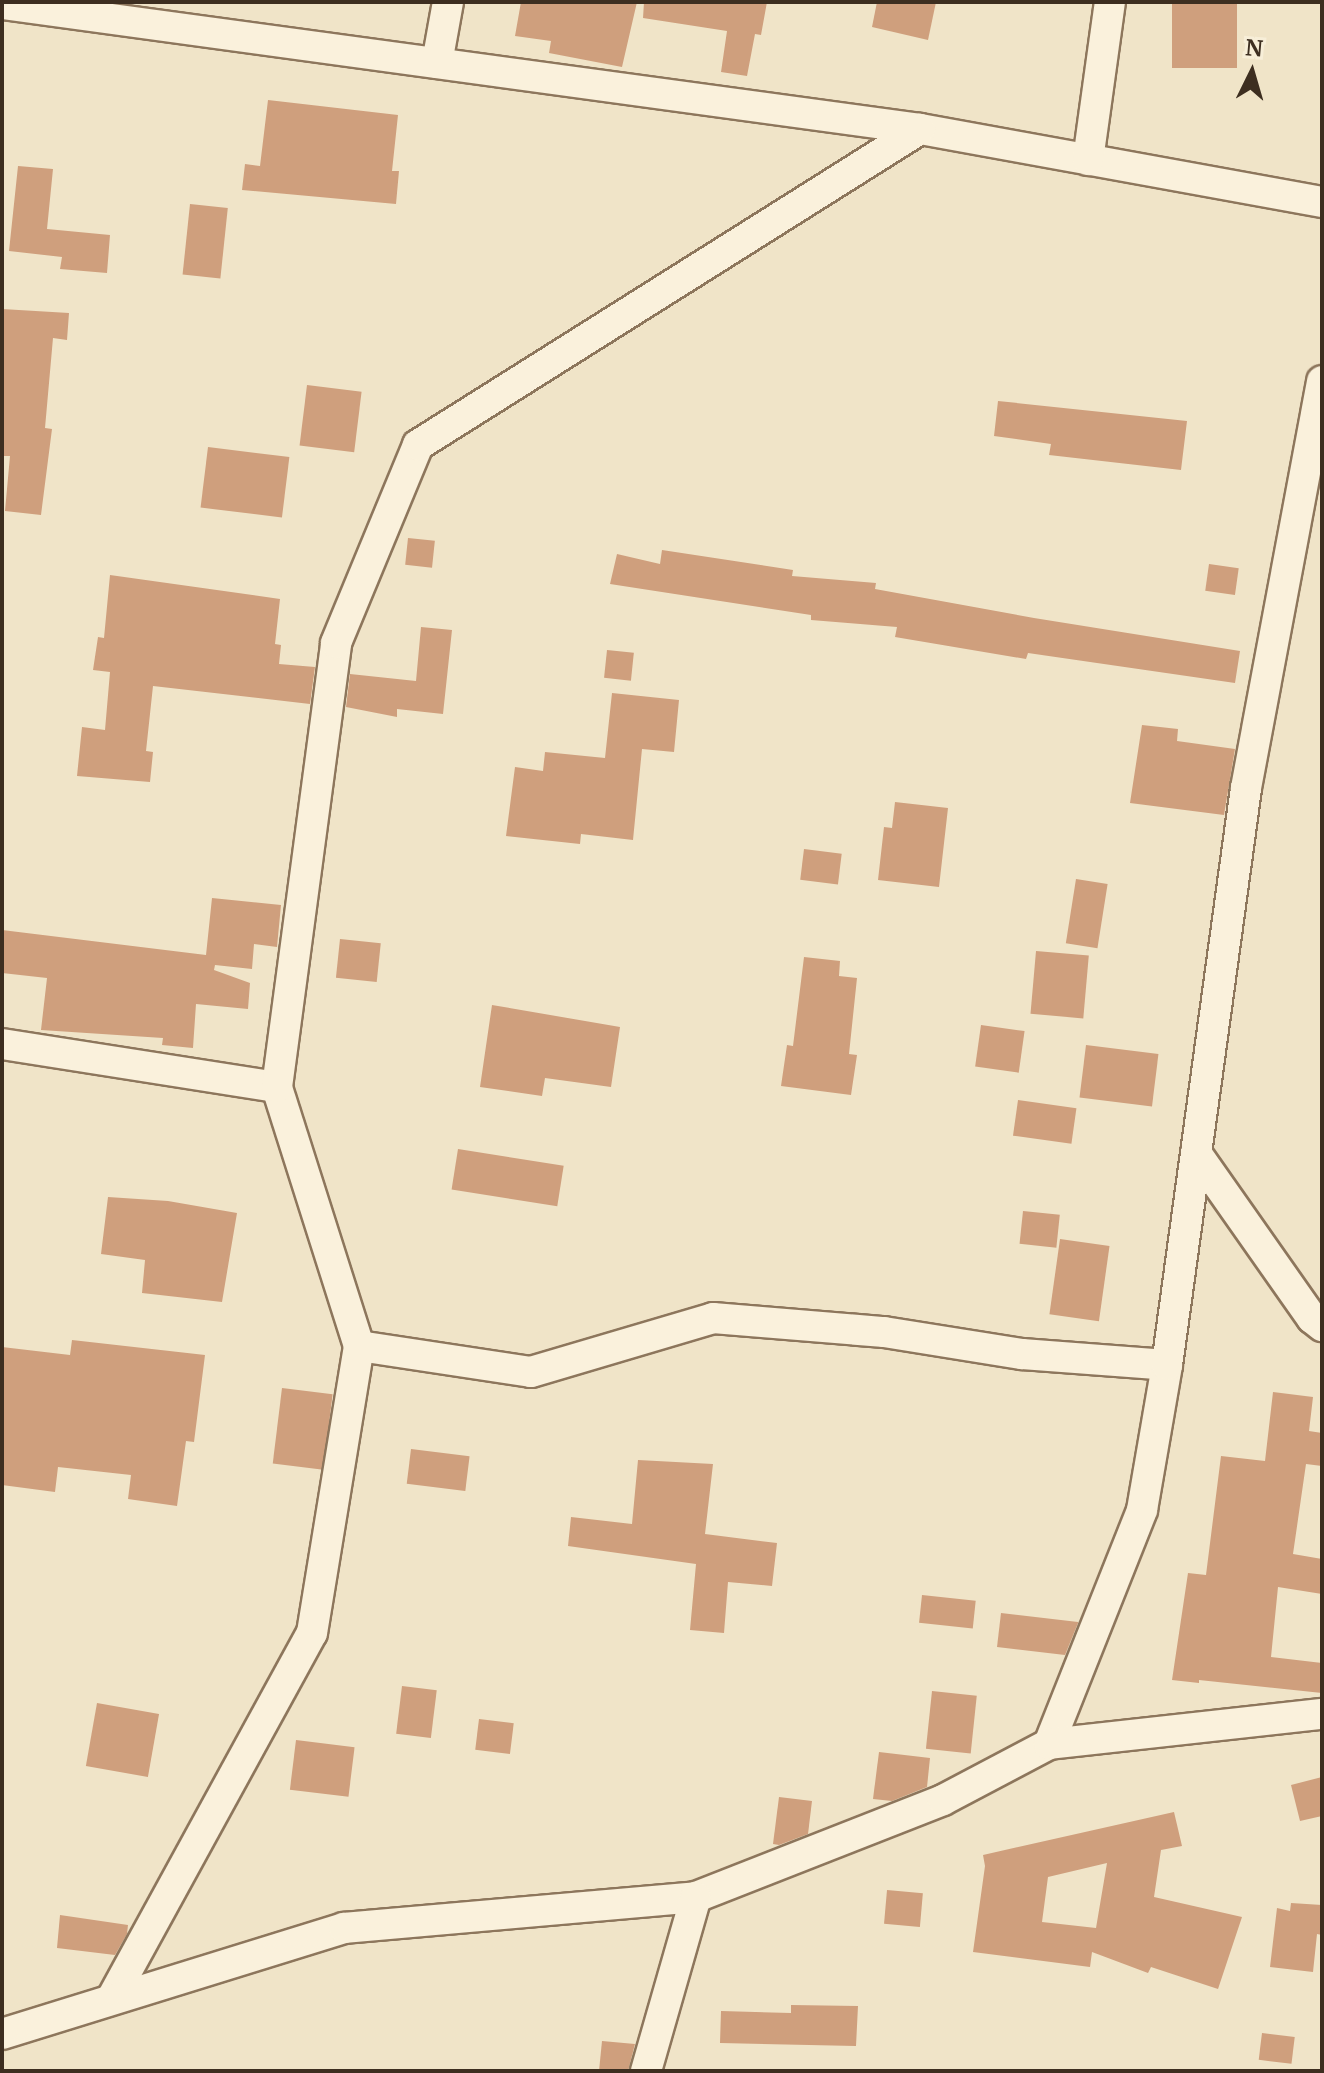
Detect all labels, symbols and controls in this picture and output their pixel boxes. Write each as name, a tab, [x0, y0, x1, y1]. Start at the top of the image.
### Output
north arrow	[1212, 32, 1292, 112]
text: N	[1244, 33, 1264, 63]

